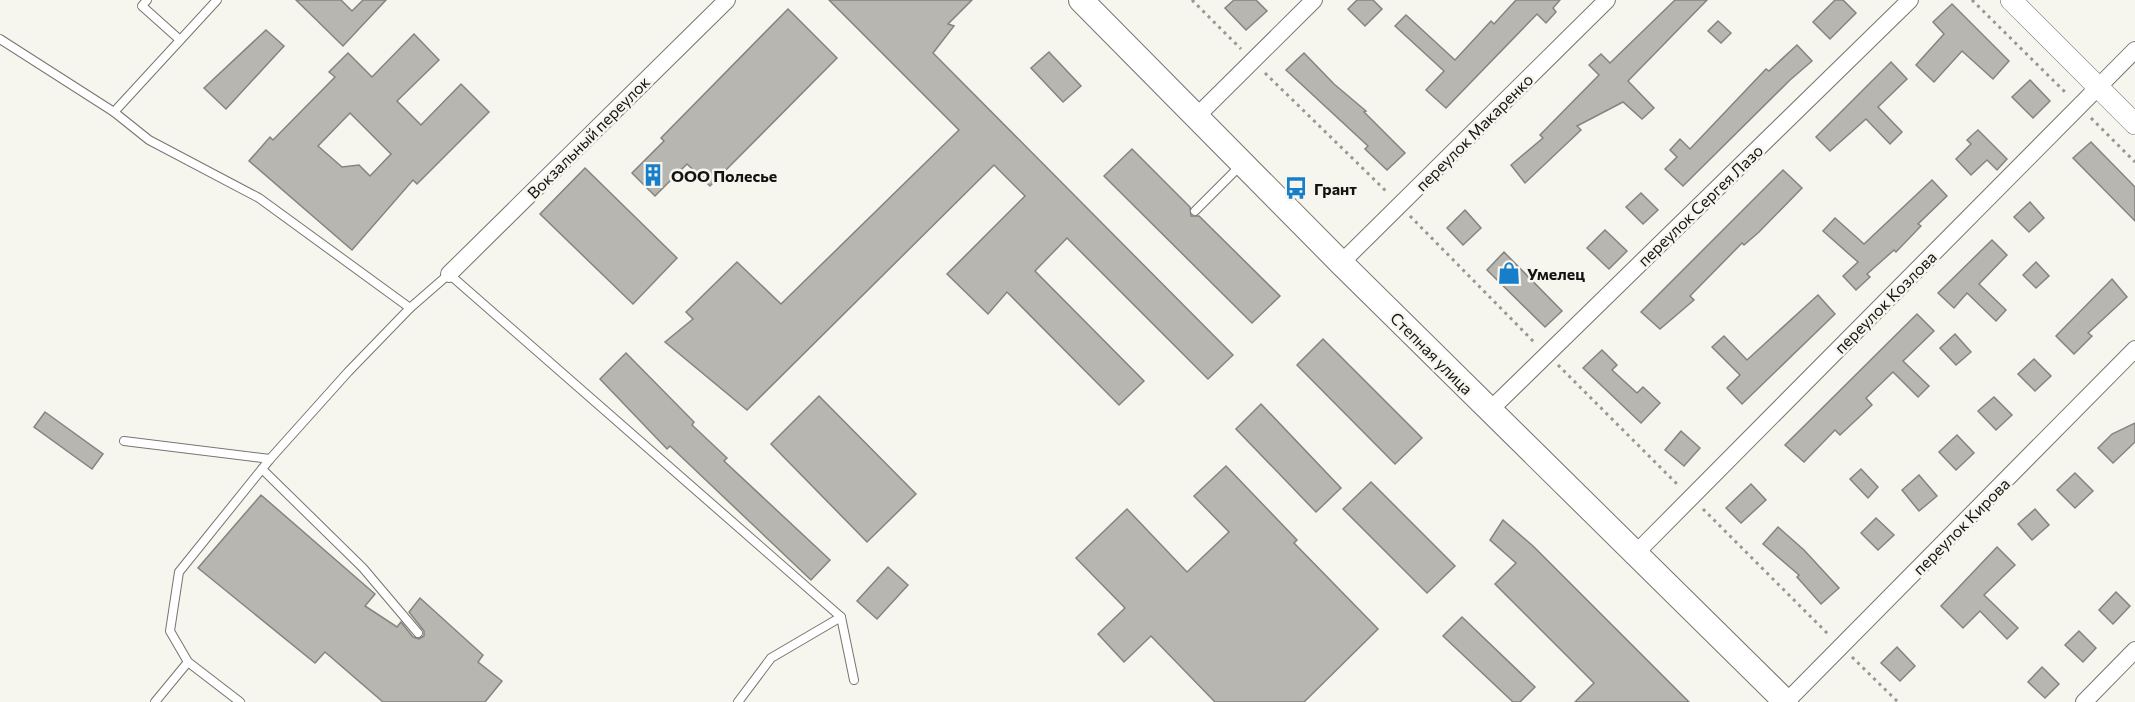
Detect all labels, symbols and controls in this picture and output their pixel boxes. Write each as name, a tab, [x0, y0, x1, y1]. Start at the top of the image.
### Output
street label: переулок Макаренко	[1411, 69, 1537, 195]
street label: Вокзальный переулок	[523, 72, 653, 202]
street label: переулок Сергея Лазо	[1634, 140, 1766, 270]
building icon: ООО Полесье	[640, 162, 666, 188]
place label: ООО Полесье	[671, 166, 777, 185]
bus stop icon: Грант	[1283, 175, 1309, 201]
place label: Грант	[1314, 179, 1357, 198]
street label: переулок Козлова	[1830, 247, 1940, 357]
shop icon: Умелец	[1496, 260, 1522, 286]
place label: Умелец	[1527, 264, 1585, 283]
street label: Степная улица	[1387, 308, 1477, 398]
street label: переулок Кирова	[1909, 474, 2013, 578]

